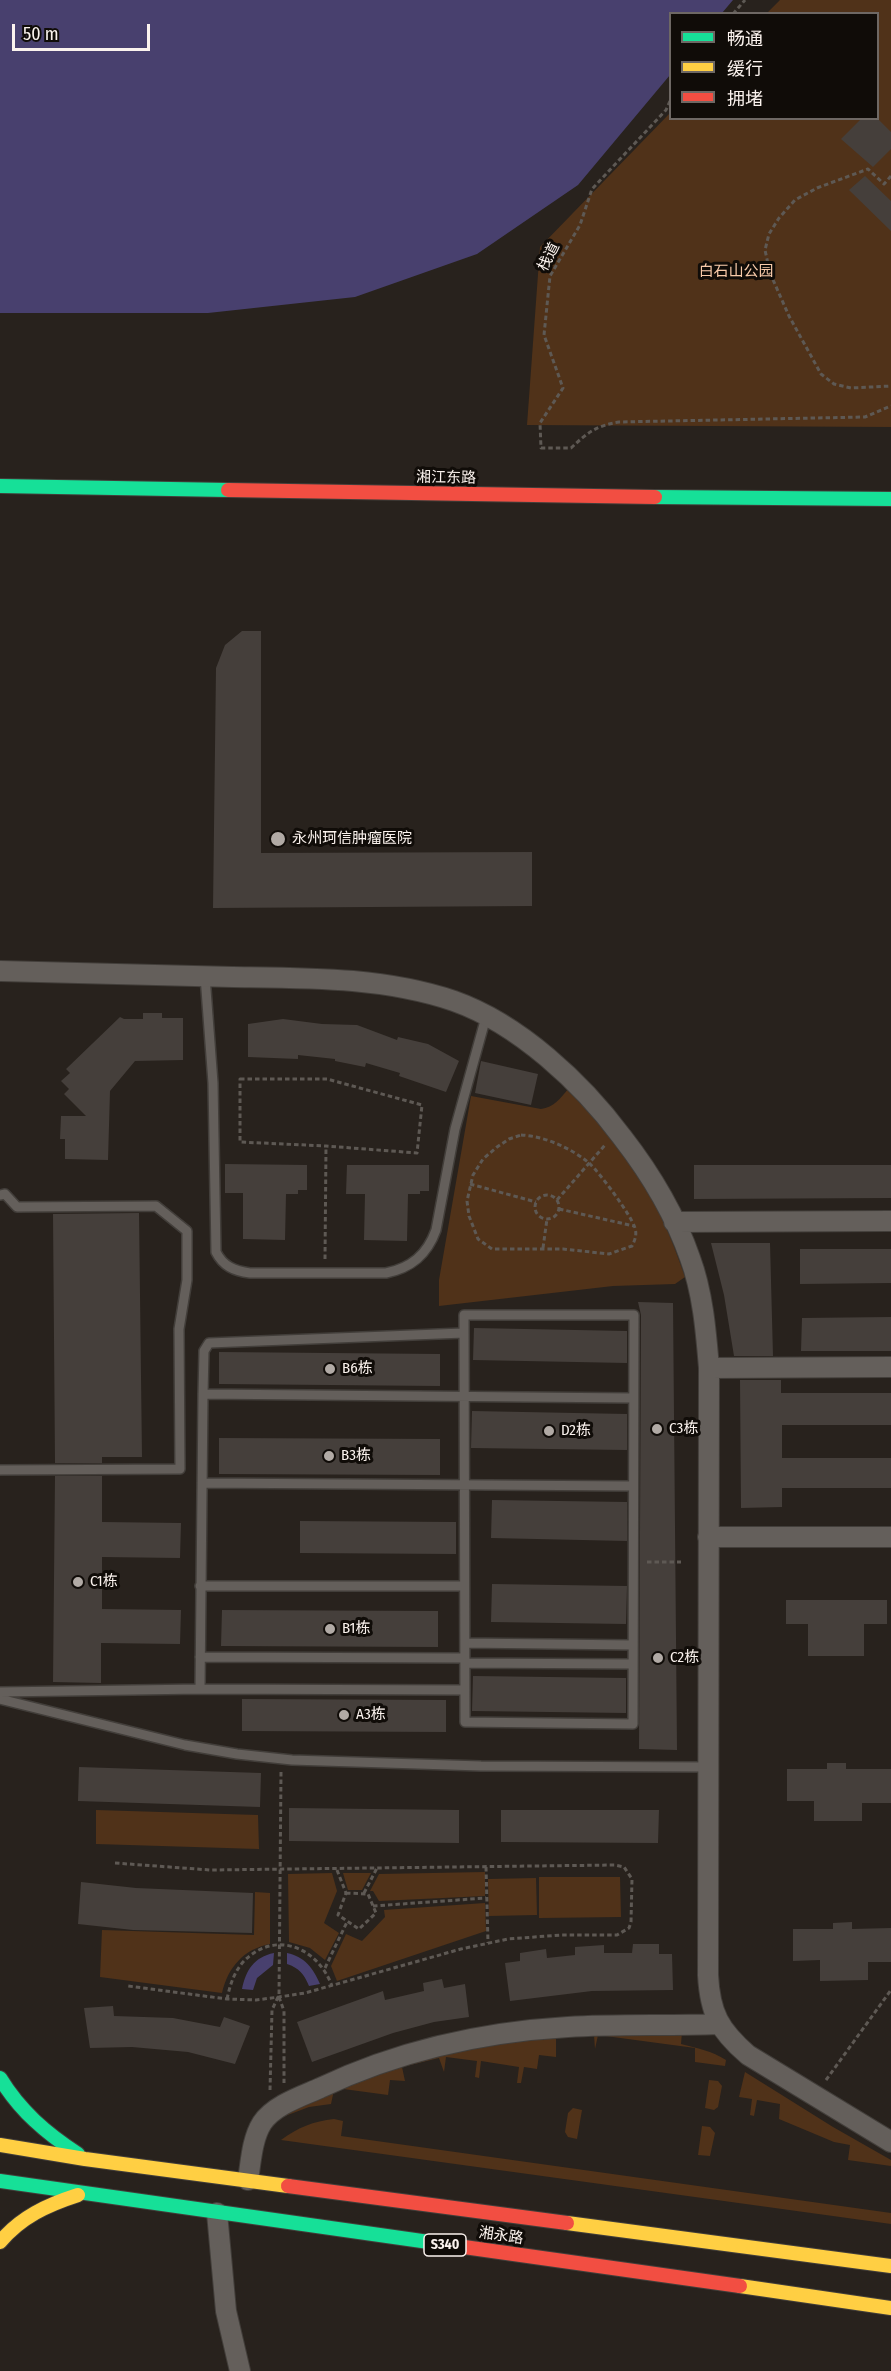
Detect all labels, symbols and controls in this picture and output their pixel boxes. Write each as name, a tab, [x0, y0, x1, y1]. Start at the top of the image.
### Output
scale bar	[15, 12, 153, 50]
legend	[669, 12, 879, 120]
text: 50 m	[23, 23, 59, 45]
text: 畅通	[727, 28, 763, 50]
text: 缓行	[727, 58, 763, 80]
text: 拥堵	[727, 88, 763, 110]
street label: 栈道	[534, 240, 564, 274]
park label: 白石山公园	[699, 263, 773, 281]
street label: 湘江东路	[416, 468, 476, 488]
marker: 永州珂信肿瘤医院	[269, 830, 287, 848]
place label: 永州珂信肿瘤医院	[292, 830, 412, 848]
place label: B6栋	[342, 1360, 373, 1378]
marker: B6栋	[323, 1362, 337, 1376]
place label: C3栋	[669, 1420, 698, 1438]
place label: D2栋	[561, 1422, 591, 1440]
marker: C3栋	[650, 1422, 664, 1436]
marker: D2栋	[542, 1424, 556, 1438]
place label: B3栋	[341, 1447, 371, 1465]
marker: B3栋	[322, 1449, 336, 1463]
place label: C1栋	[90, 1573, 118, 1591]
marker: C1栋	[71, 1575, 85, 1589]
place label: B1栋	[342, 1620, 370, 1638]
marker: B1栋	[323, 1622, 337, 1636]
place label: C2栋	[670, 1649, 699, 1667]
marker: C2栋	[651, 1651, 665, 1665]
place label: A3栋	[356, 1706, 386, 1724]
marker: A3栋	[337, 1708, 351, 1722]
street label: 湘永路	[477, 2224, 525, 2248]
road number: S340	[424, 2234, 466, 2256]

